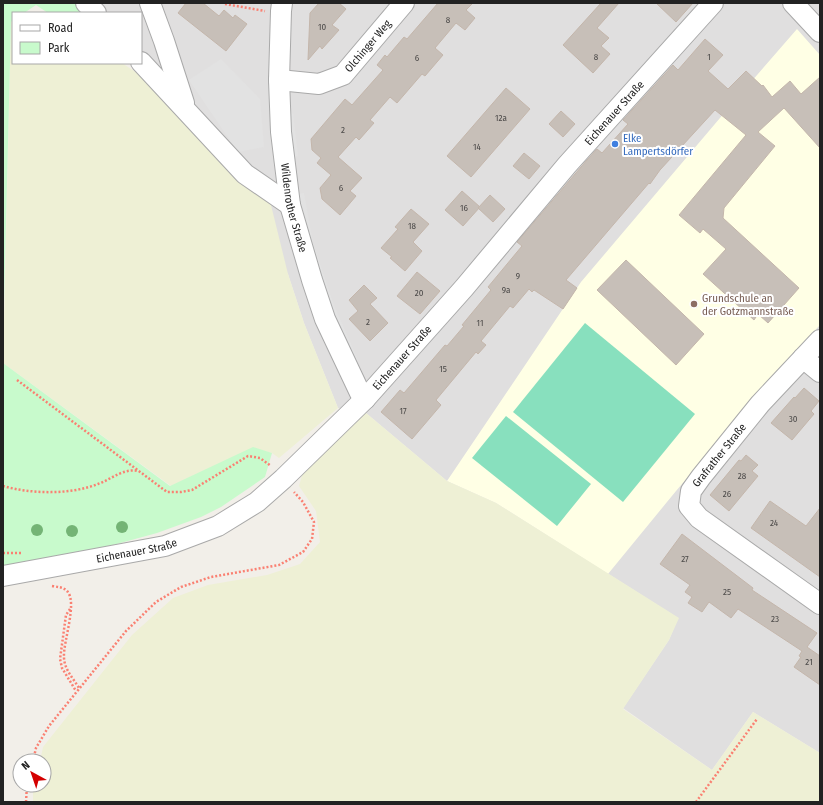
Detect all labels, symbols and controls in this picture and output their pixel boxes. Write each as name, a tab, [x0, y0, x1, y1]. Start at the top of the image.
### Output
legend	[12, 12, 142, 64]
house number: 8	[446, 15, 451, 25]
street label: Olchinger Weg	[342, 17, 394, 75]
text: Road	[48, 21, 73, 35]
house number: 10	[318, 22, 326, 32]
text: Park	[48, 41, 70, 55]
house number: 8	[594, 52, 599, 62]
house number: 1	[707, 52, 711, 62]
house number: 6	[415, 53, 420, 63]
street label: Eichenauer Straße	[582, 78, 647, 148]
house number: 12a	[495, 113, 507, 123]
house number: 2	[341, 125, 345, 135]
place label: Elke Lampertsdörfer	[623, 132, 693, 158]
marker: Elke Lampertsdörfer	[610, 139, 620, 149]
house number: 14	[473, 142, 482, 152]
street label: Wildenrother Straße	[278, 162, 309, 254]
house number: 6	[339, 183, 344, 193]
house number: 16	[460, 203, 469, 213]
house number: 18	[408, 221, 417, 231]
house number: 9	[516, 271, 520, 281]
house number: 9a	[502, 285, 511, 295]
house number: 20	[415, 288, 424, 298]
place label: Grundschule an der Gotzmannstraße	[702, 292, 794, 318]
marker: Grundschule an der Gotzmannstraße	[689, 299, 699, 309]
house number: 2	[366, 317, 370, 327]
house number: 11	[477, 318, 483, 328]
street label: Eichenauer Straße	[370, 323, 434, 393]
house number: 15	[439, 364, 447, 374]
house number: 17	[399, 406, 407, 416]
house number: 30	[789, 414, 798, 424]
street label: Grafrather Straße	[690, 421, 749, 490]
house number: 28	[738, 471, 747, 481]
house number: 26	[723, 489, 732, 499]
house number: 24	[770, 518, 779, 528]
street label: Eichenauer Straße	[95, 536, 179, 566]
house number: 27	[681, 554, 689, 564]
house number: 25	[723, 587, 731, 597]
house number: 23	[771, 614, 779, 624]
house number: 21	[805, 657, 813, 667]
north arrow	[12, 753, 52, 793]
text: N	[19, 759, 33, 773]

